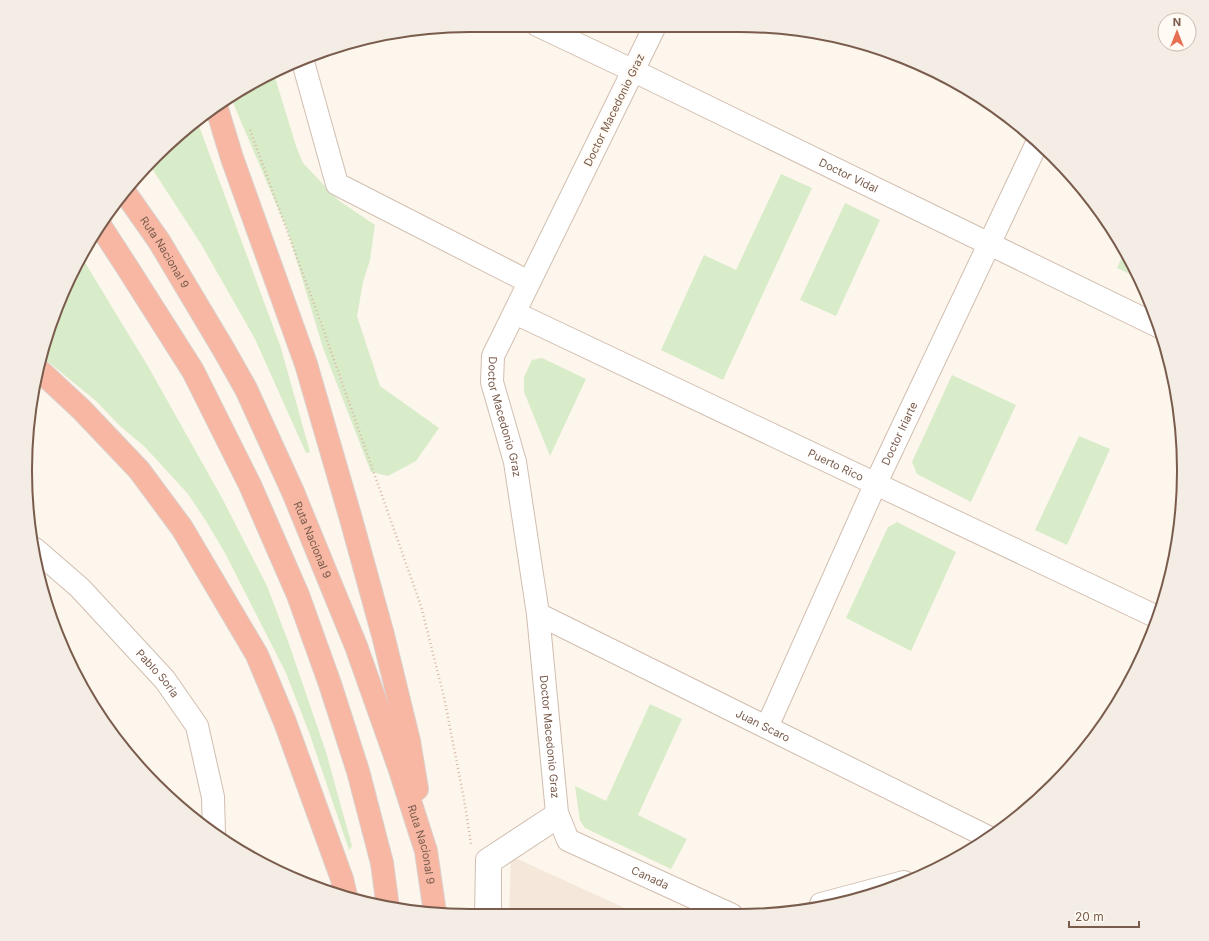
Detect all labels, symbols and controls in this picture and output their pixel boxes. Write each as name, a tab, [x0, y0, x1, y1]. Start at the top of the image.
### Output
north arrow	[1157, 12, 1197, 52]
text: N	[1173, 15, 1181, 29]
street label: Doctor Macedonio Graz	[581, 51, 647, 169]
street label: Doctor Vidal	[817, 155, 880, 196]
street label: Ruta Nacional 9	[137, 214, 193, 291]
street label: Doctor Macedonio Graz	[485, 356, 524, 478]
street label: Doctor Iriarte	[878, 399, 920, 467]
street label: Puerto Rico	[806, 446, 866, 484]
street label: Ruta Nacional 9	[291, 499, 335, 581]
street label: Pablo Soria	[133, 646, 182, 700]
street label: Doctor Macedonio Graz	[537, 674, 563, 799]
street label: Juan Scaro	[733, 706, 793, 745]
street label: Ruta Nacional 9	[405, 803, 438, 885]
street label: Canada	[629, 863, 671, 892]
scale bar	[1069, 903, 1139, 929]
text: 20 m	[1075, 909, 1104, 924]

